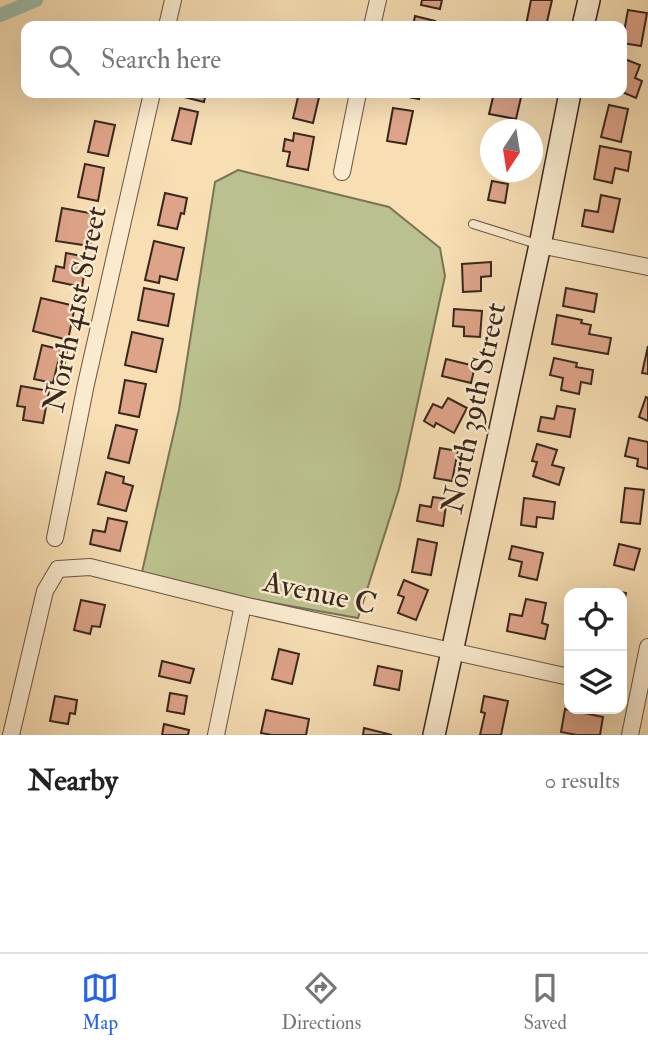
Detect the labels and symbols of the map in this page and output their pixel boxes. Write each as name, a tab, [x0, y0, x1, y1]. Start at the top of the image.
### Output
north arrow	[480, 119, 543, 182]
street label: North 41st Street	[35, 203, 115, 415]
street label: North 39th Street	[434, 299, 514, 517]
street label: Avenue C	[259, 563, 380, 623]

